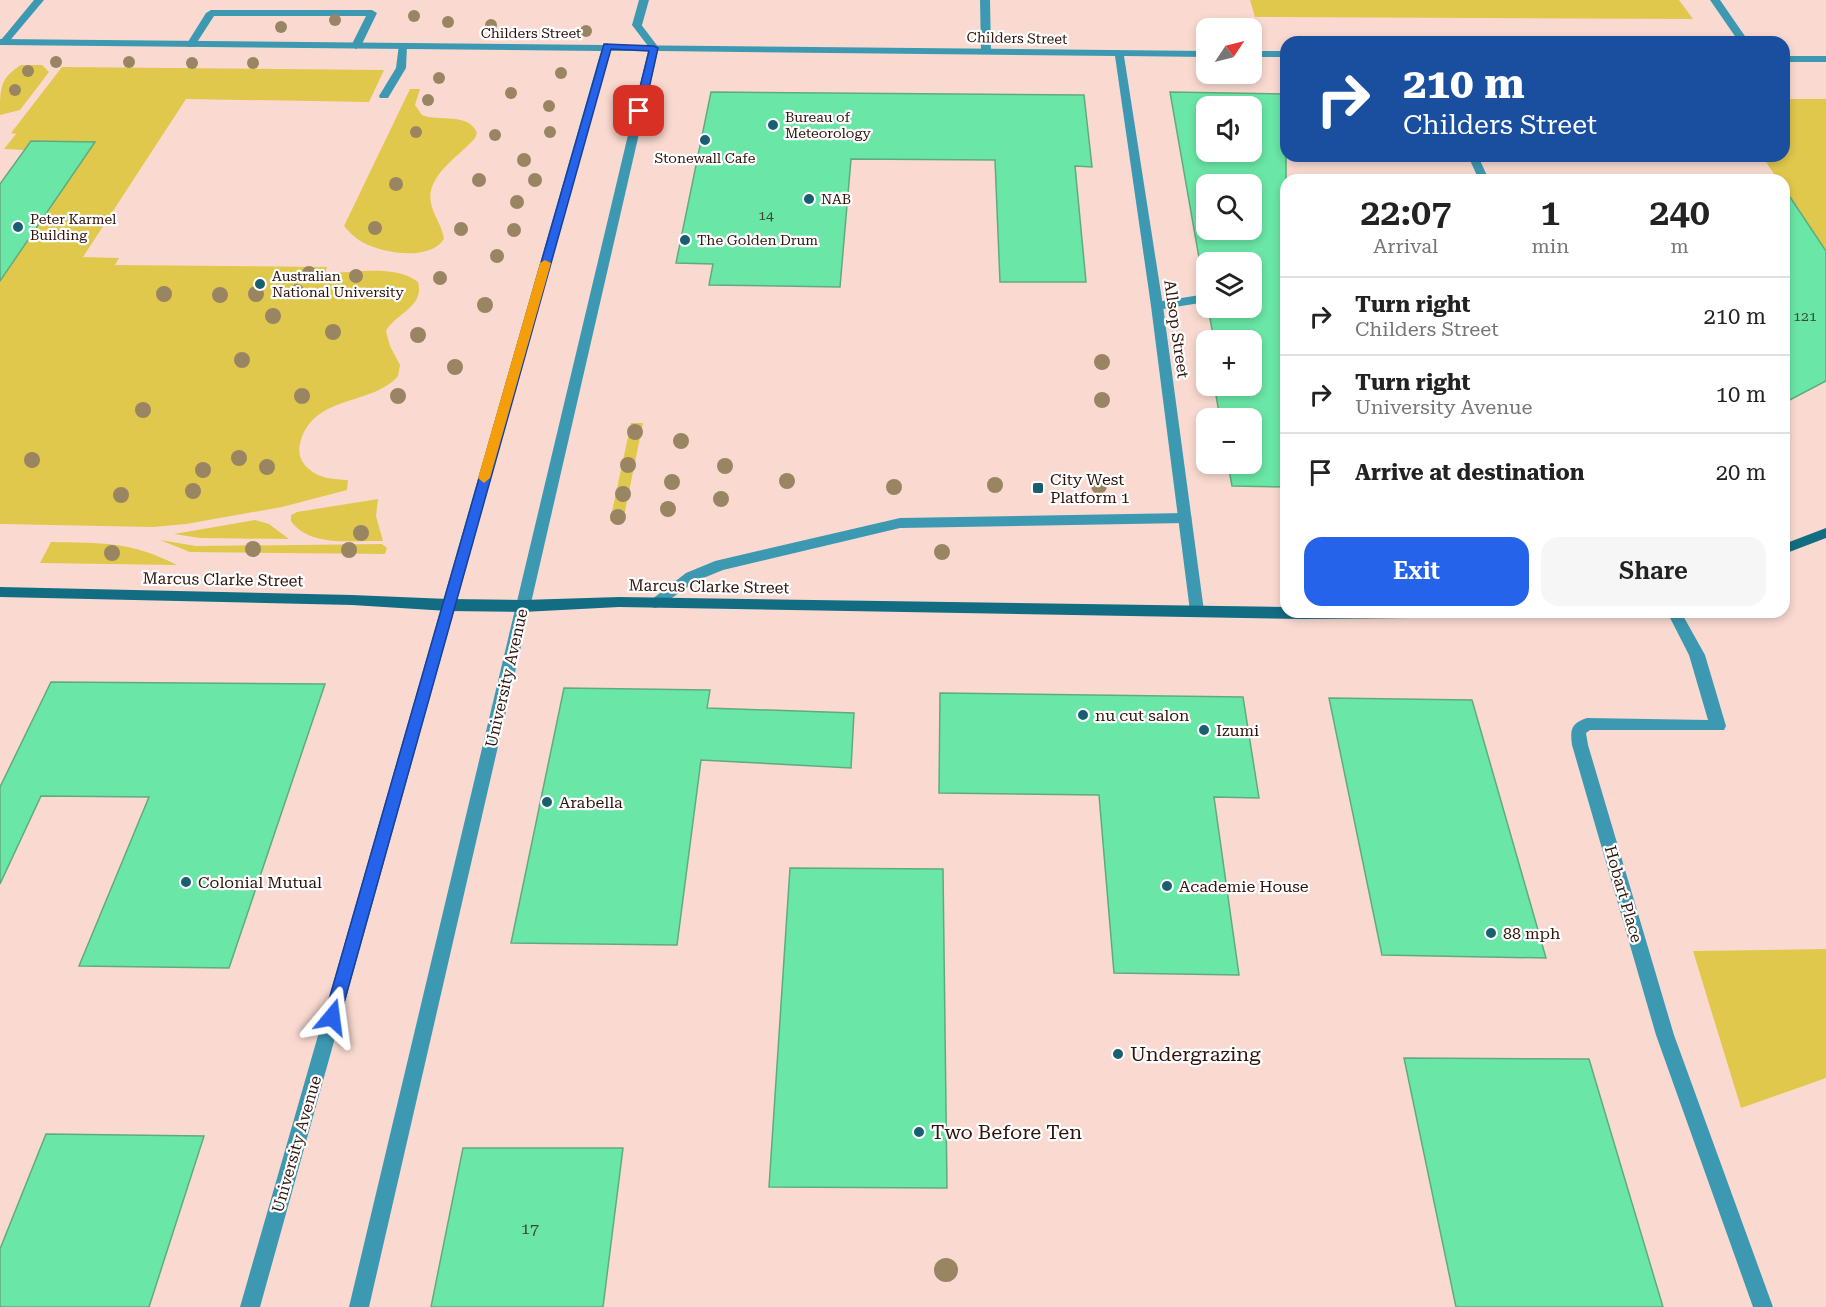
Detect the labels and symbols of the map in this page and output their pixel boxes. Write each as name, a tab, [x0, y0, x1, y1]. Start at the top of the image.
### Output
north arrow	[1196, 18, 1262, 84]
street label: Childers Street	[481, 25, 581, 41]
street label: Childers Street	[967, 29, 1067, 47]
pin	[613, 85, 664, 136]
place label: Bureau of Meteorology	[785, 109, 871, 141]
marker: Bureau of Meteorology	[766, 118, 780, 132]
marker: Stonewall Cafe	[698, 133, 712, 147]
place label: Stonewall Cafe	[655, 150, 756, 166]
place label: NAB	[821, 191, 851, 207]
marker: NAB	[802, 192, 816, 206]
house number: 14	[758, 207, 774, 223]
place label: Peter Karmel Building	[30, 211, 117, 243]
marker: Peter Karmel Building	[11, 220, 25, 234]
place label: The Golden Drum	[697, 232, 818, 248]
marker: The Golden Drum	[678, 233, 692, 247]
place label: Australian National University	[272, 268, 404, 300]
marker: Australian National University	[253, 277, 267, 291]
street label: Allsop Street	[1160, 279, 1193, 379]
house number: 121	[1793, 308, 1817, 324]
place label: City West Platform 1	[1050, 470, 1130, 507]
marker: City West Platform 1	[1031, 481, 1045, 495]
street label: Marcus Clarke Street	[142, 569, 304, 590]
street label: Marcus Clarke Street	[628, 576, 790, 597]
street label: University Avenue	[481, 607, 532, 749]
place label: nu cut salon	[1095, 706, 1189, 725]
marker: nu cut salon	[1076, 708, 1090, 722]
place label: Izumi	[1216, 721, 1259, 740]
marker: Izumi	[1197, 723, 1211, 737]
place label: Arabella	[559, 793, 623, 812]
marker: Arabella	[540, 795, 554, 809]
street label: Hobart Place	[1601, 843, 1646, 945]
place label: Colonial Mutual	[198, 873, 322, 892]
marker: Colonial Mutual	[179, 875, 193, 889]
place label: Academie House	[1179, 877, 1309, 896]
marker: Academie House	[1160, 879, 1174, 893]
place label: 88 mph	[1503, 924, 1560, 943]
marker: 88 mph	[1484, 926, 1498, 940]
position arrow	[300, 985, 364, 1049]
place label: Undergrazing	[1130, 1042, 1261, 1066]
marker: Undergrazing	[1111, 1047, 1125, 1061]
street label: University Avenue	[268, 1073, 325, 1215]
place label: Two Before Ten	[931, 1120, 1082, 1144]
marker: Two Before Ten	[912, 1125, 926, 1139]
house number: 17	[521, 1219, 539, 1238]

